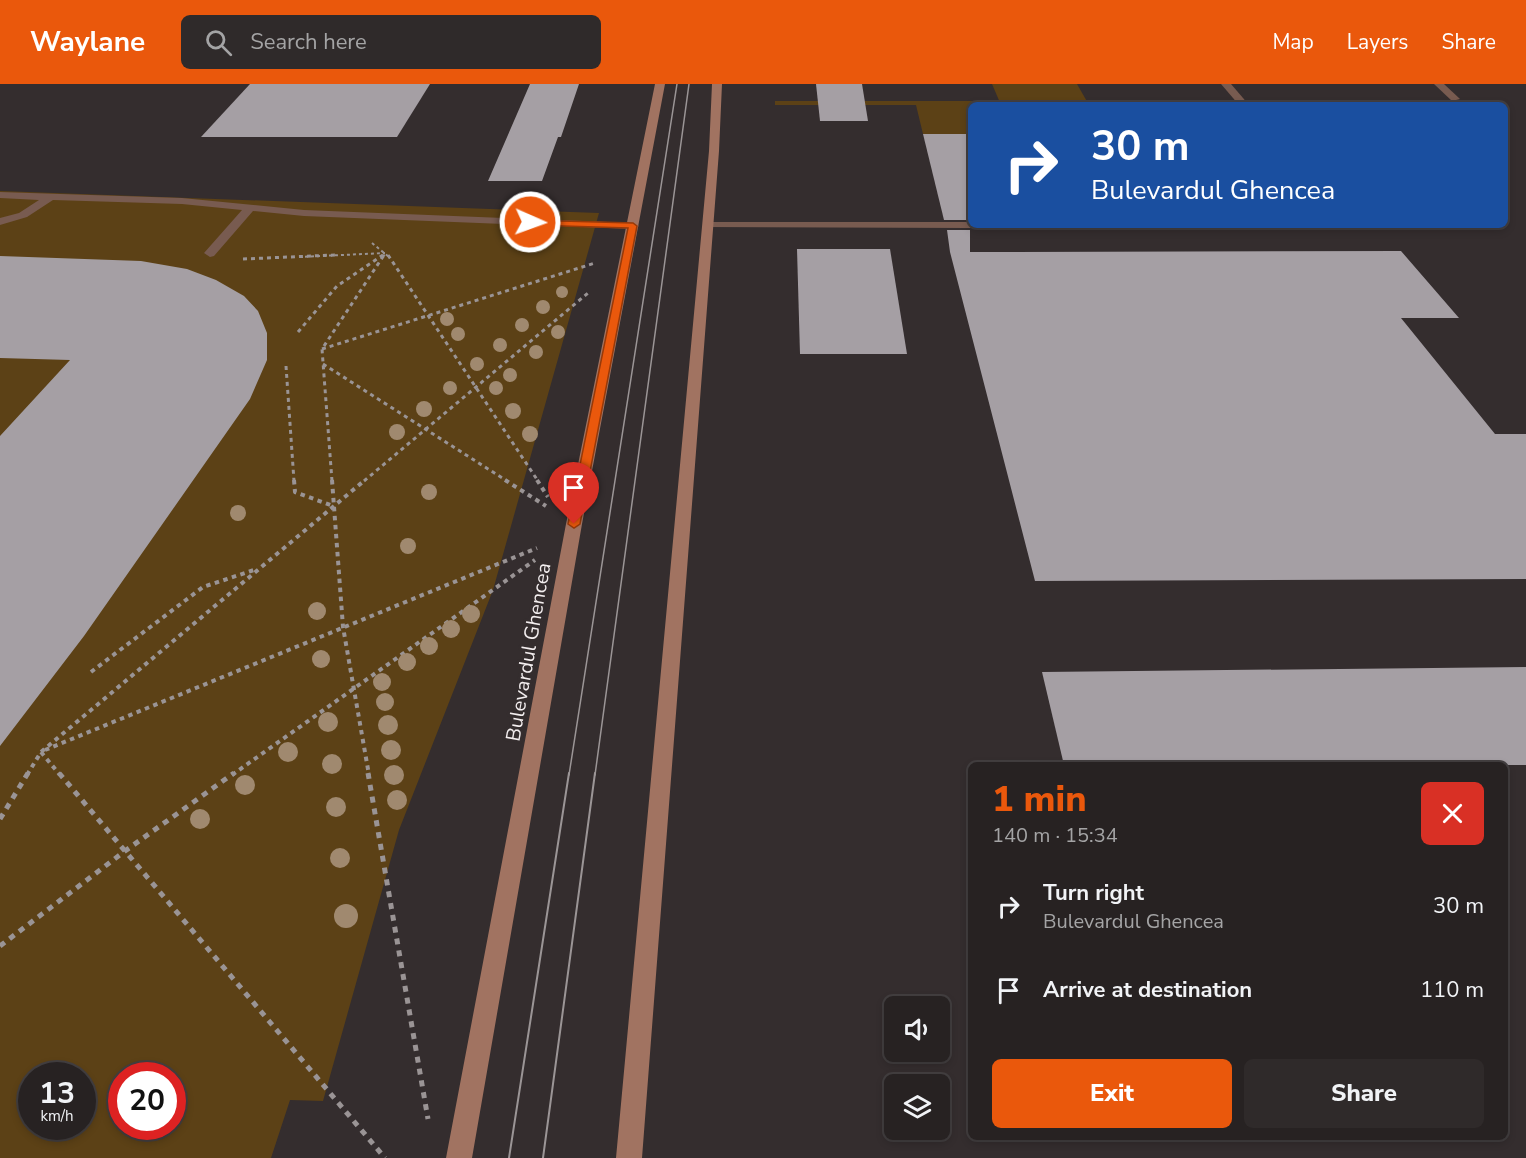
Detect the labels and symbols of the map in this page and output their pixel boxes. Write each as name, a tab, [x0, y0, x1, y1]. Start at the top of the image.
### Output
position arrow	[498, 190, 562, 254]
pin	[548, 462, 599, 524]
street label: Bulevardul Ghencea	[499, 561, 557, 744]
speed limit sign: 20	[108, 1062, 186, 1140]

